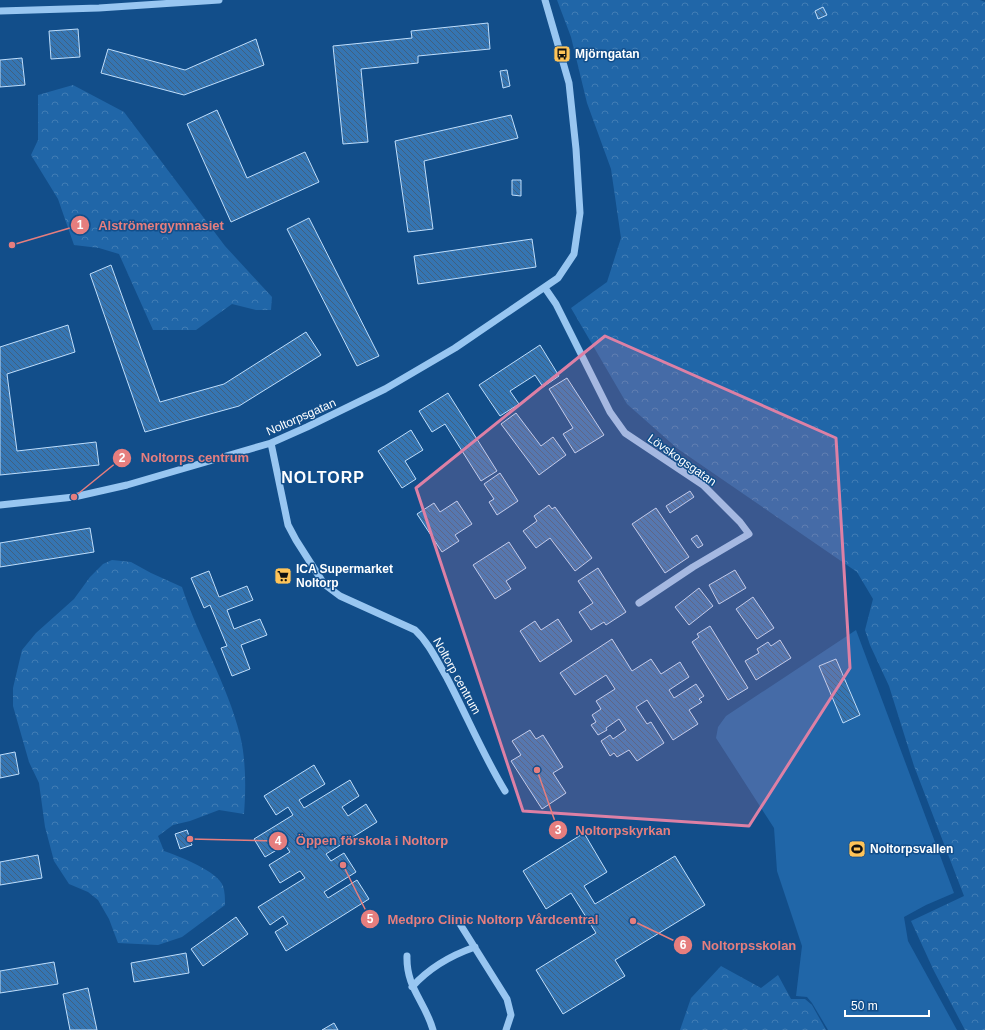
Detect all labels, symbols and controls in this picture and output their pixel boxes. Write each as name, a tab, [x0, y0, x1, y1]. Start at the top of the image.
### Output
bus stop icon: Mjörngatan	[552, 44, 572, 64]
place label: Mjörngatan	[575, 47, 640, 61]
callout: Alströmergymnasiet	[70, 213, 231, 238]
text: 1	[77, 218, 84, 232]
text: Alströmergymnasiet	[98, 218, 225, 233]
street label: Noltorpsgatan	[264, 395, 338, 439]
street label: Lövskogsgatan	[645, 431, 719, 489]
callout: Noltorps centrum	[112, 445, 257, 470]
text: Noltorps centrum	[141, 450, 249, 465]
text: 2	[119, 451, 126, 465]
district label: NOLTORP	[281, 469, 365, 486]
place label: ICA Supermarket Noltorp	[296, 562, 393, 590]
supermarket icon: ICA Supermarket Noltorp	[273, 566, 293, 586]
street label: Noltorp centrum	[430, 635, 484, 717]
callout: Noltorpskyrkan	[548, 818, 679, 843]
text: 3	[555, 823, 562, 837]
text: Noltorpskyrkan	[575, 823, 671, 838]
callout: Öppen förskola i Noltorp	[268, 828, 456, 853]
text: Öppen förskola i Noltorp	[296, 833, 448, 848]
text: 4	[275, 834, 282, 848]
sports icon: Noltorpsvallen	[847, 839, 867, 859]
place label: Noltorpsvallen	[870, 842, 953, 856]
callout: Medpro Clinic Noltorp Vårdcentral	[360, 907, 606, 932]
text: 5	[367, 912, 374, 926]
text: Medpro Clinic Noltorp Vårdcentral	[388, 912, 598, 927]
callout: Noltorpsskolan	[673, 933, 804, 958]
text: 6	[680, 938, 687, 952]
text: Noltorpsskolan	[702, 938, 796, 953]
scale bar	[845, 992, 929, 1018]
text: 50 m	[851, 999, 878, 1013]

